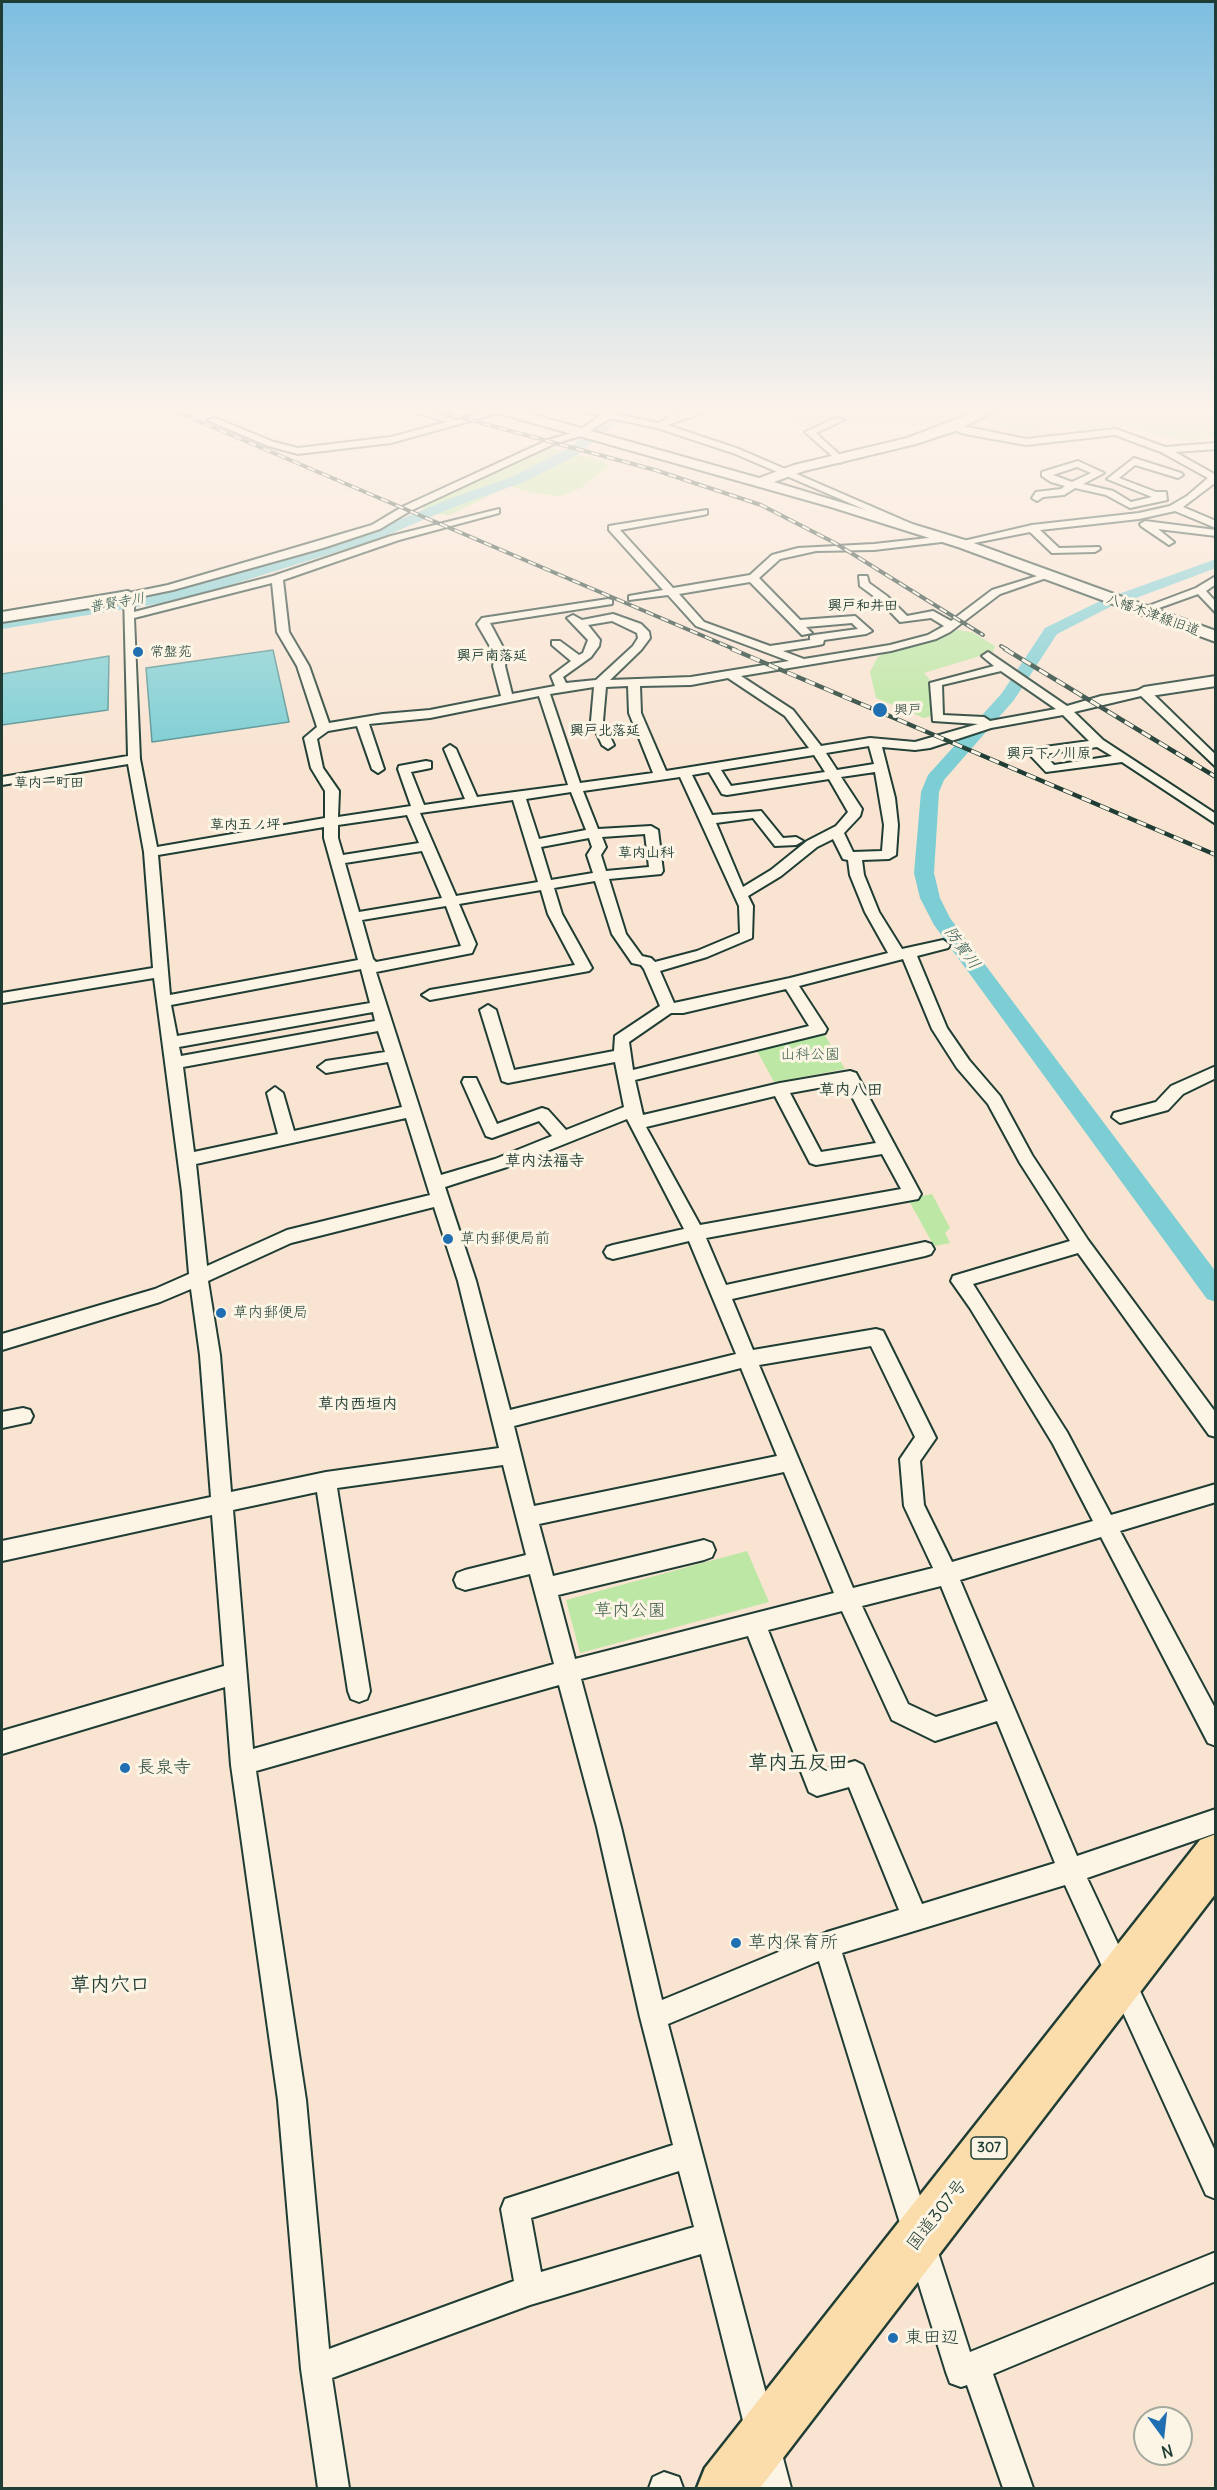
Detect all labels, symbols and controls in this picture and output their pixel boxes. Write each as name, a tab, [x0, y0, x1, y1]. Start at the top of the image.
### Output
water label: 普賢寺川	[88, 590, 146, 616]
street label: 八幡木津線旧道	[1104, 590, 1202, 640]
district label: 興戸和井田	[828, 598, 898, 614]
place label: 常盤苑	[150, 644, 192, 660]
marker: 常盤苑	[131, 645, 145, 659]
district label: 興戸南落延	[457, 648, 527, 664]
marker: 興戸	[871, 701, 889, 719]
place label: 興戸	[894, 702, 922, 718]
district label: 興戸北落延	[570, 723, 640, 739]
district label: 興戸下ノ川原	[1007, 746, 1091, 762]
district label: 草内一町田	[14, 775, 84, 791]
district label: 草内五ノ坪	[210, 817, 280, 833]
district label: 草内山科	[618, 845, 674, 861]
water label: 防賀川	[940, 923, 984, 973]
park label: 山科公園	[780, 1046, 840, 1064]
district label: 草内八田	[819, 1080, 883, 1100]
district label: 草内法福寺	[505, 1151, 585, 1171]
place label: 草内郵便局前	[460, 1230, 550, 1248]
marker: 草内郵便局前	[441, 1232, 455, 1246]
place label: 草内郵便局	[233, 1304, 308, 1322]
marker: 草内郵便局	[214, 1306, 228, 1320]
district label: 草内西垣内	[318, 1394, 398, 1414]
park label: 草内公園	[594, 1600, 666, 1622]
district label: 草内五反田	[748, 1751, 848, 1775]
place label: 長泉寺	[137, 1757, 191, 1779]
marker: 長泉寺	[118, 1761, 132, 1775]
place label: 草内保育所	[748, 1932, 838, 1954]
marker: 草内保育所	[729, 1936, 743, 1950]
district label: 草内穴口	[70, 1973, 150, 1997]
road number: 307	[971, 2137, 1007, 2159]
street label: 国道307号	[902, 2175, 972, 2255]
place label: 東田辺	[905, 2327, 959, 2349]
marker: 東田辺	[886, 2331, 900, 2345]
north arrow	[1133, 2406, 1193, 2466]
text: N	[1159, 2440, 1175, 2463]

